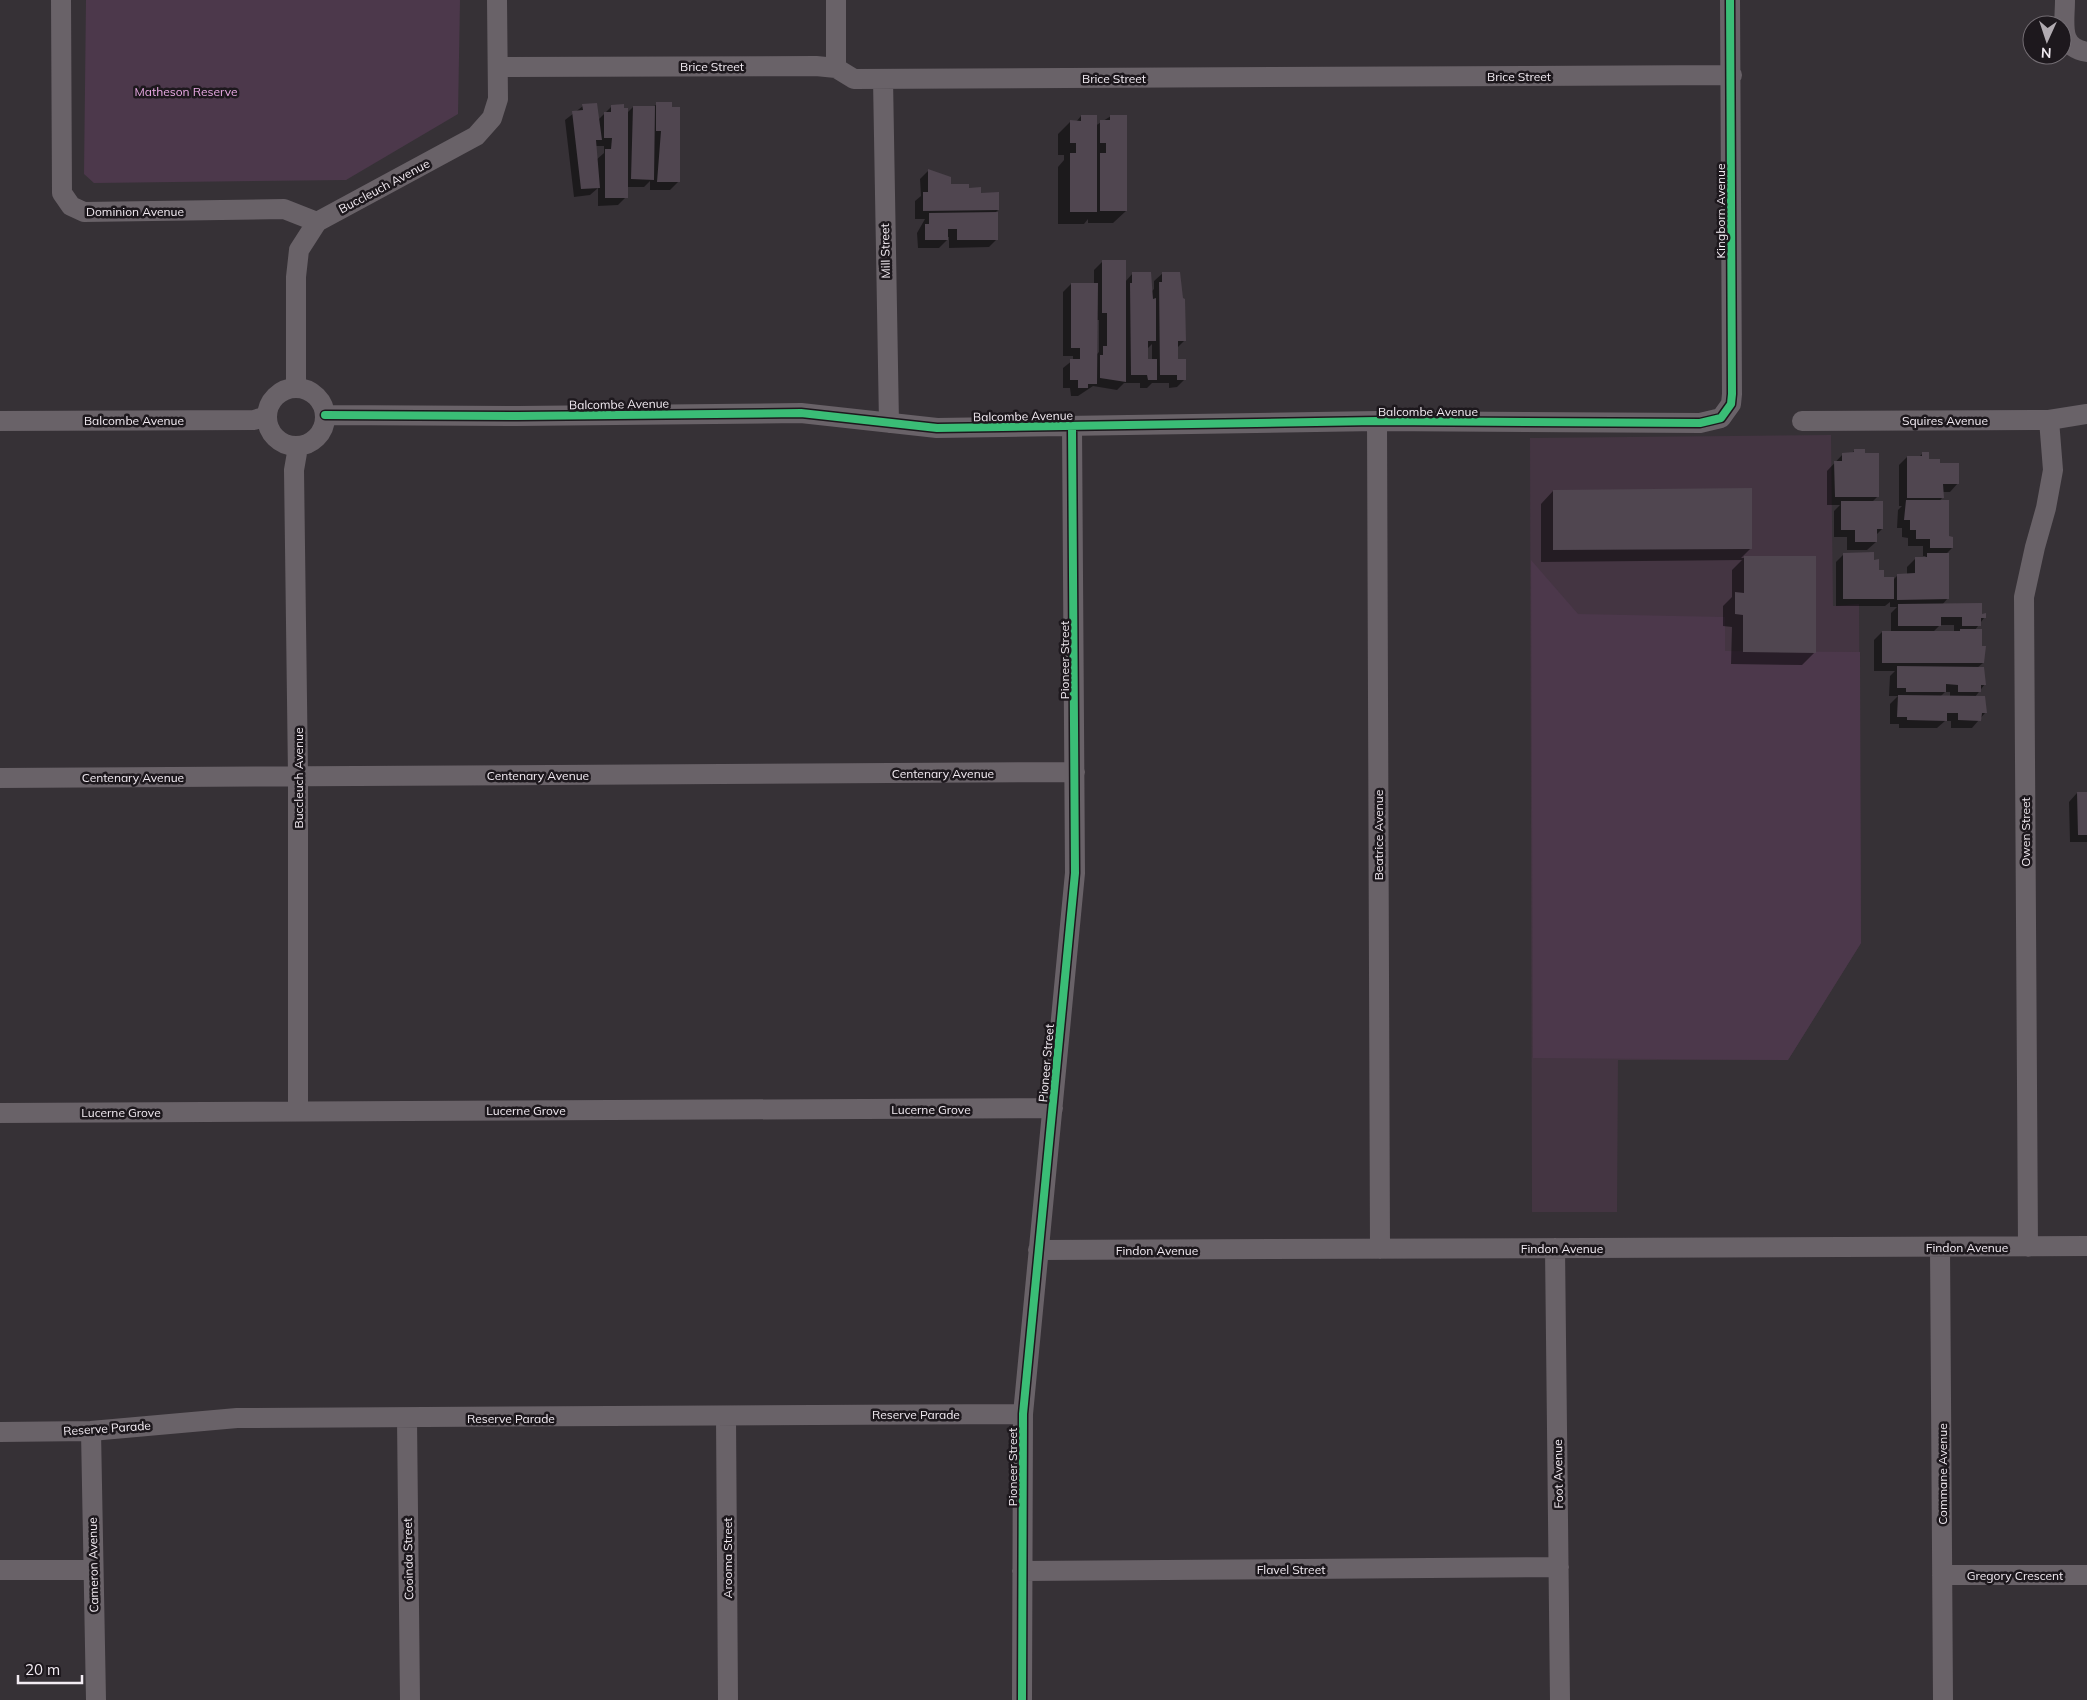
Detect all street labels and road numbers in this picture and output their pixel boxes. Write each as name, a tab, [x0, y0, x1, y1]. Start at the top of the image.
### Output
street label: Brice Street	[680, 59, 744, 74]
street label: Brice Street	[1487, 69, 1551, 84]
street label: Brice Street	[1082, 71, 1146, 86]
street label: Buccleuch Avenue	[336, 156, 432, 216]
street label: Kingborn Avenue	[1713, 163, 1728, 259]
street label: Dominion Avenue	[86, 204, 184, 219]
street label: Mill Street	[877, 223, 893, 279]
street label: Balcombe Avenue	[569, 396, 669, 412]
street label: Balcombe Avenue	[1378, 404, 1478, 419]
street label: Balcombe Avenue	[973, 408, 1073, 424]
street label: Balcombe Avenue	[84, 413, 184, 428]
street label: Squires Avenue	[1902, 413, 1988, 428]
street label: Pioneer Street	[1057, 621, 1072, 699]
street label: Buccleuch Avenue	[291, 727, 306, 829]
street label: Centenary Avenue	[892, 766, 994, 781]
street label: Centenary Avenue	[487, 768, 589, 783]
street label: Centenary Avenue	[82, 770, 184, 785]
street label: Beatrice Avenue	[1371, 790, 1386, 880]
street label: Owen Street	[2018, 797, 2033, 867]
street label: Pioneer Street	[1035, 1023, 1057, 1103]
street label: Lucerne Grove	[891, 1102, 971, 1117]
street label: Lucerne Grove	[486, 1103, 566, 1118]
street label: Lucerne Grove	[81, 1105, 161, 1120]
street label: Findon Avenue	[1926, 1240, 2008, 1255]
street label: Findon Avenue	[1521, 1241, 1603, 1256]
street label: Findon Avenue	[1116, 1243, 1198, 1258]
street label: Reserve Parade	[872, 1407, 960, 1422]
street label: Reserve Parade	[467, 1411, 555, 1426]
street label: Reserve Parade	[63, 1417, 151, 1439]
street label: Commane Avenue	[1935, 1423, 1950, 1525]
street label: Pioneer Street	[1005, 1428, 1020, 1506]
street label: Foot Avenue	[1550, 1439, 1566, 1509]
street label: Cameron Avenue	[85, 1517, 101, 1613]
street label: Cooinda Street	[400, 1518, 416, 1600]
street label: Arooma Street	[720, 1518, 735, 1598]
street label: Flavel Street	[1257, 1562, 1325, 1577]
street label: Gregory Crescent	[1967, 1568, 2063, 1583]

